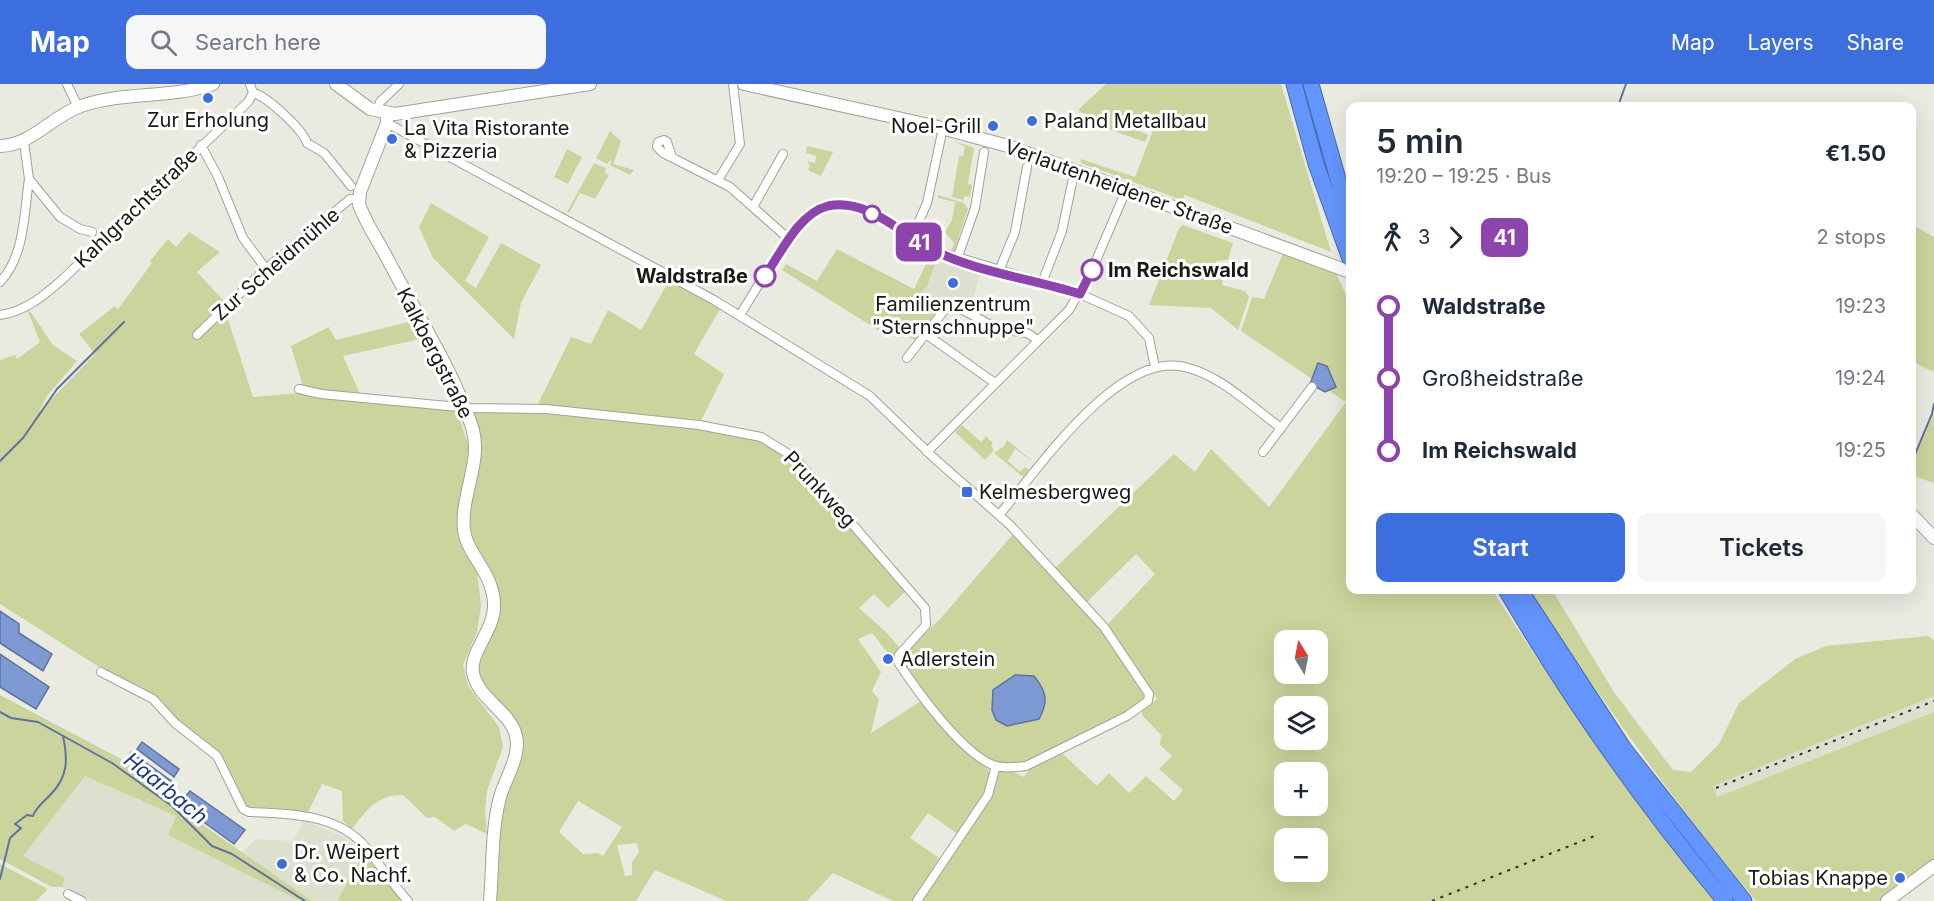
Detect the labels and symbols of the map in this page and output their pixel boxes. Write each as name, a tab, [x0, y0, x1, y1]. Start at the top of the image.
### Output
marker: Zur Erholung	[201, 91, 215, 105]
place label: Zur Erholung	[147, 108, 269, 132]
place label: Paland Metallbau	[1044, 109, 1207, 133]
place label: Noel-Grill	[891, 114, 981, 138]
marker: Paland Metallbau	[1025, 114, 1039, 128]
place label: La Vita Ristorante & Pizzeria	[404, 116, 570, 163]
marker: Noel-Grill	[986, 119, 1000, 133]
marker: La Vita Ristorante & Pizzeria	[385, 132, 399, 146]
street label: Verlautenheidener Straße	[1002, 135, 1236, 239]
street label: Kahlgrachtstraße	[69, 143, 203, 273]
street label: Zur Scheidmühle	[208, 202, 344, 326]
unlabelled marker	[863, 205, 881, 223]
line badge: 41	[892, 222, 946, 262]
place label: Im Reichswald	[1108, 258, 1249, 282]
marker: Im Reichswald	[1081, 259, 1103, 281]
place label: Waldstraße	[636, 264, 748, 288]
marker: Waldstraße	[754, 265, 776, 287]
marker: Familienzentrum "Sternschnuppe"	[946, 276, 960, 290]
street label: Kalkbergstraße	[392, 284, 478, 422]
place label: Familienzentrum "Sternschnuppe"	[872, 292, 1034, 339]
street label: Prunkweg	[779, 446, 861, 532]
place label: Kelmesbergweg	[979, 480, 1131, 504]
marker: Kelmesbergweg	[960, 485, 974, 499]
north arrow	[1274, 630, 1328, 684]
place label: Adlerstein	[900, 647, 995, 671]
marker: Adlerstein	[881, 652, 895, 666]
water label: Haarbach	[119, 747, 213, 829]
place label: Dr. Weipert & Co. Nachf.	[294, 840, 412, 887]
marker: Dr. Weipert & Co. Nachf.	[275, 857, 289, 871]
place label: Tobias Knappe	[1748, 866, 1888, 890]
marker: Tobias Knappe	[1893, 871, 1907, 885]

